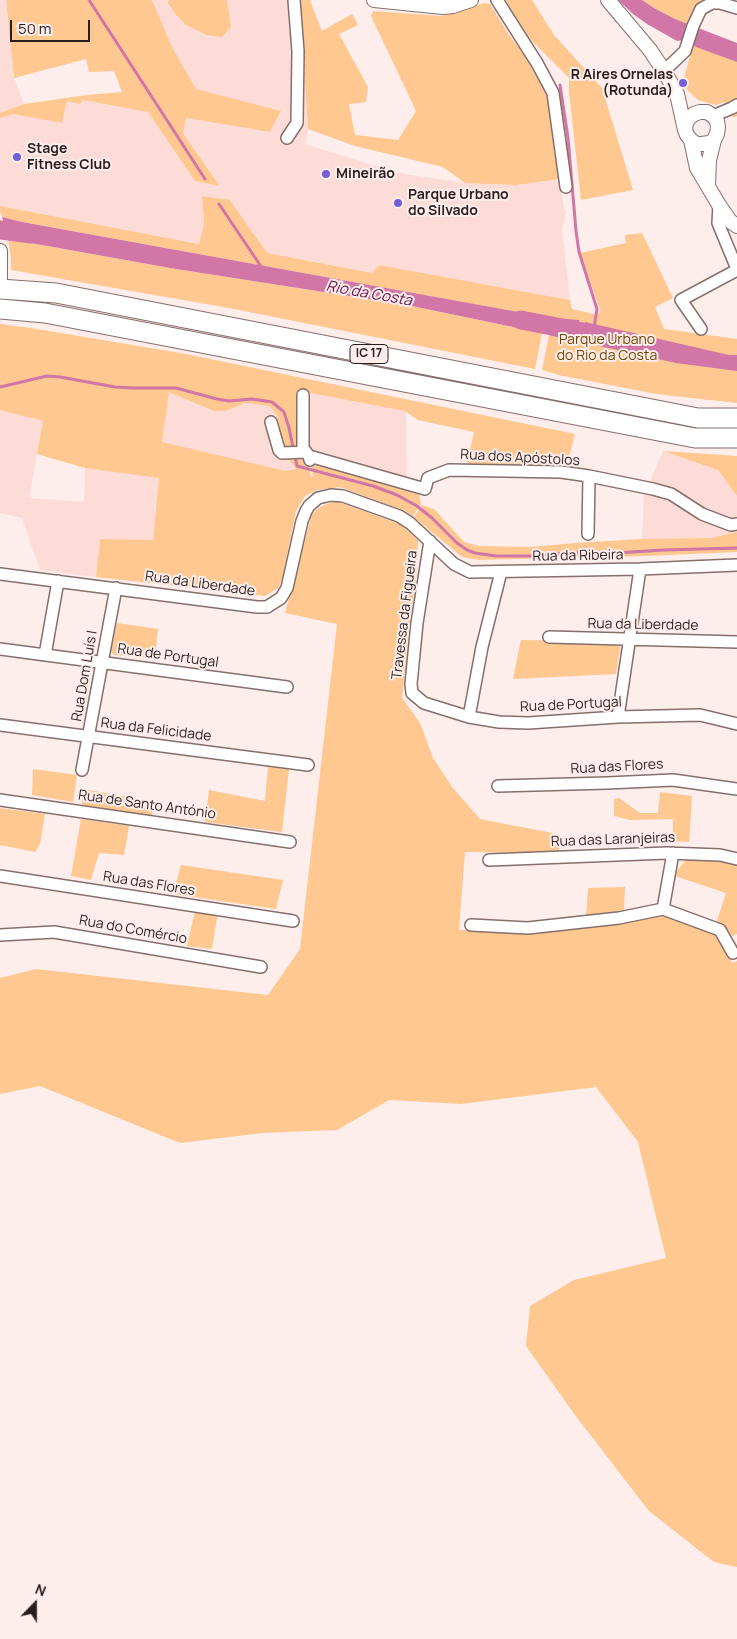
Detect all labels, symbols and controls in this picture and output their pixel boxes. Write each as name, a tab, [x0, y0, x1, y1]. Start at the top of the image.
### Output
scale bar	[12, 10, 92, 42]
text: 50 m	[18, 18, 52, 39]
place label: R Aires Ornelas (Rotunda)	[571, 67, 673, 100]
marker: R Aires Ornelas (Rotunda)	[677, 77, 689, 89]
place label: Stage Fitness Club	[27, 141, 111, 174]
marker: Stage Fitness Club	[11, 151, 23, 163]
place label: Mineirão	[336, 166, 395, 182]
marker: Mineirão	[320, 168, 332, 180]
place label: Parque Urbano do Silvado	[408, 187, 509, 220]
marker: Parque Urbano do Silvado	[392, 197, 404, 209]
water label: Rio da Costa	[325, 278, 413, 310]
park label: Parque Urbano do Rio da Costa	[557, 332, 657, 364]
road number: IC 17	[350, 344, 388, 364]
street label: Rua dos Apóstolos	[460, 446, 580, 470]
street label: Rua da Ribeira	[532, 547, 624, 565]
street label: Travessa da Figueira	[389, 549, 421, 681]
street label: Rua da Liberdade	[144, 568, 256, 600]
street label: Rua da Liberdade	[587, 616, 699, 634]
street label: Rua Dom Luís I	[69, 629, 101, 723]
street label: Rua de Portugal	[116, 641, 220, 671]
street label: Rua de Portugal	[520, 694, 622, 716]
street label: Rua da Felicidade	[100, 715, 212, 745]
street label: Rua das Flores	[570, 756, 664, 778]
street label: Rua de Santo António	[77, 787, 217, 823]
street label: Rua das Laranjeiras	[550, 829, 676, 851]
street label: Rua das Flores	[102, 868, 196, 900]
street label: Rua do Comércio	[78, 912, 188, 948]
north arrow	[10, 1579, 60, 1629]
text: N	[33, 1579, 49, 1600]

